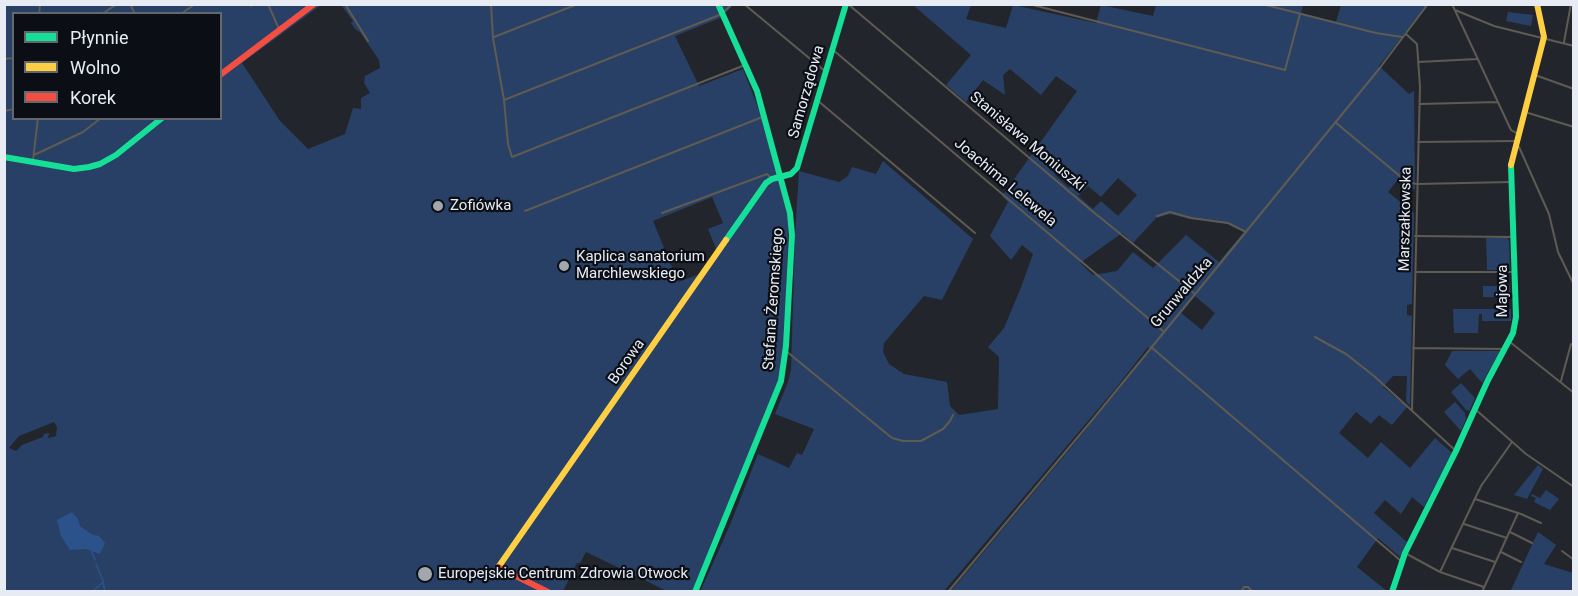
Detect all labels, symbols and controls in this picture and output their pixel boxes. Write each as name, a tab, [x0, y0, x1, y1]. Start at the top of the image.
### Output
legend	[12, 12, 222, 120]
text: Płynnie	[70, 27, 129, 48]
street label: Samorządowa	[785, 43, 829, 141]
text: Wolno	[70, 57, 121, 78]
text: Korek	[70, 87, 116, 108]
street label: Stanisława Moniuszki	[966, 88, 1088, 196]
street label: Joachima Lelewela	[950, 135, 1060, 231]
street label: Marszałkowska	[1396, 167, 1416, 271]
place label: Zofiówka	[450, 197, 511, 215]
marker: Zofiówka	[431, 199, 445, 213]
street label: Stefana Żeromskiego	[760, 227, 788, 371]
place label: Kaplica sanatorium Marchlewskiego	[576, 248, 705, 283]
street label: Grunwaldzka	[1147, 254, 1217, 332]
marker: Kaplica sanatorium Marchlewskiego	[557, 259, 571, 273]
street label: Majowa	[1494, 265, 1512, 317]
street label: Borowa	[605, 336, 649, 388]
marker: Europejskie Centrum Zdrowia Otwock	[416, 565, 434, 583]
place label: Europejskie Centrum Zdrowia Otwock	[438, 565, 688, 583]

